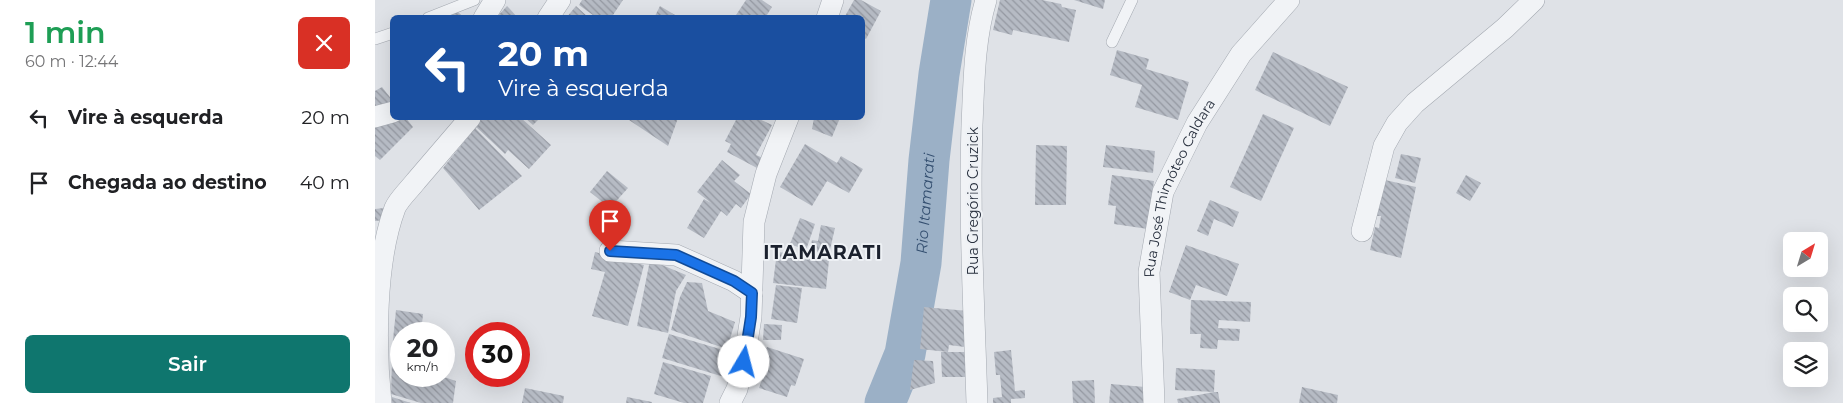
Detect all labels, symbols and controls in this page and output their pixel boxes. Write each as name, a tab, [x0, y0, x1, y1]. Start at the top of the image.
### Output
text: 1 min	[25, 14, 106, 51]
button: close	[298, 17, 350, 69]
text: 20 m	[498, 32, 589, 75]
icon: left	[415, 35, 480, 100]
text: 60 m · 12:44	[25, 52, 118, 71]
text: Vire à esquerda	[498, 75, 669, 102]
street label: Rua José Thimóteo Caldara	[1140, 95, 1219, 278]
icon: left	[25, 104, 53, 132]
text: Vire à esquerda	[68, 106, 223, 129]
text: 20 m	[302, 106, 350, 129]
street label: Rua Gregório Cruzick	[964, 126, 982, 275]
water label: Rio Itamarati	[912, 151, 939, 255]
icon: arrive	[25, 169, 53, 197]
text: Chegada ao destino	[68, 171, 267, 194]
text: 40 m	[300, 171, 350, 194]
pin	[589, 200, 631, 251]
icon: arrive	[596, 207, 624, 235]
north arrow	[1783, 232, 1827, 278]
map controls	[1783, 232, 1828, 387]
district label: ITAMARATI	[763, 241, 883, 264]
button: search	[1783, 287, 1828, 332]
speed limit sign: 30	[465, 322, 530, 387]
text: 20	[407, 333, 438, 363]
button: Sair	[25, 335, 350, 393]
position arrow	[717, 335, 769, 387]
button: layers	[1783, 342, 1828, 387]
text: km/h	[406, 359, 439, 374]

